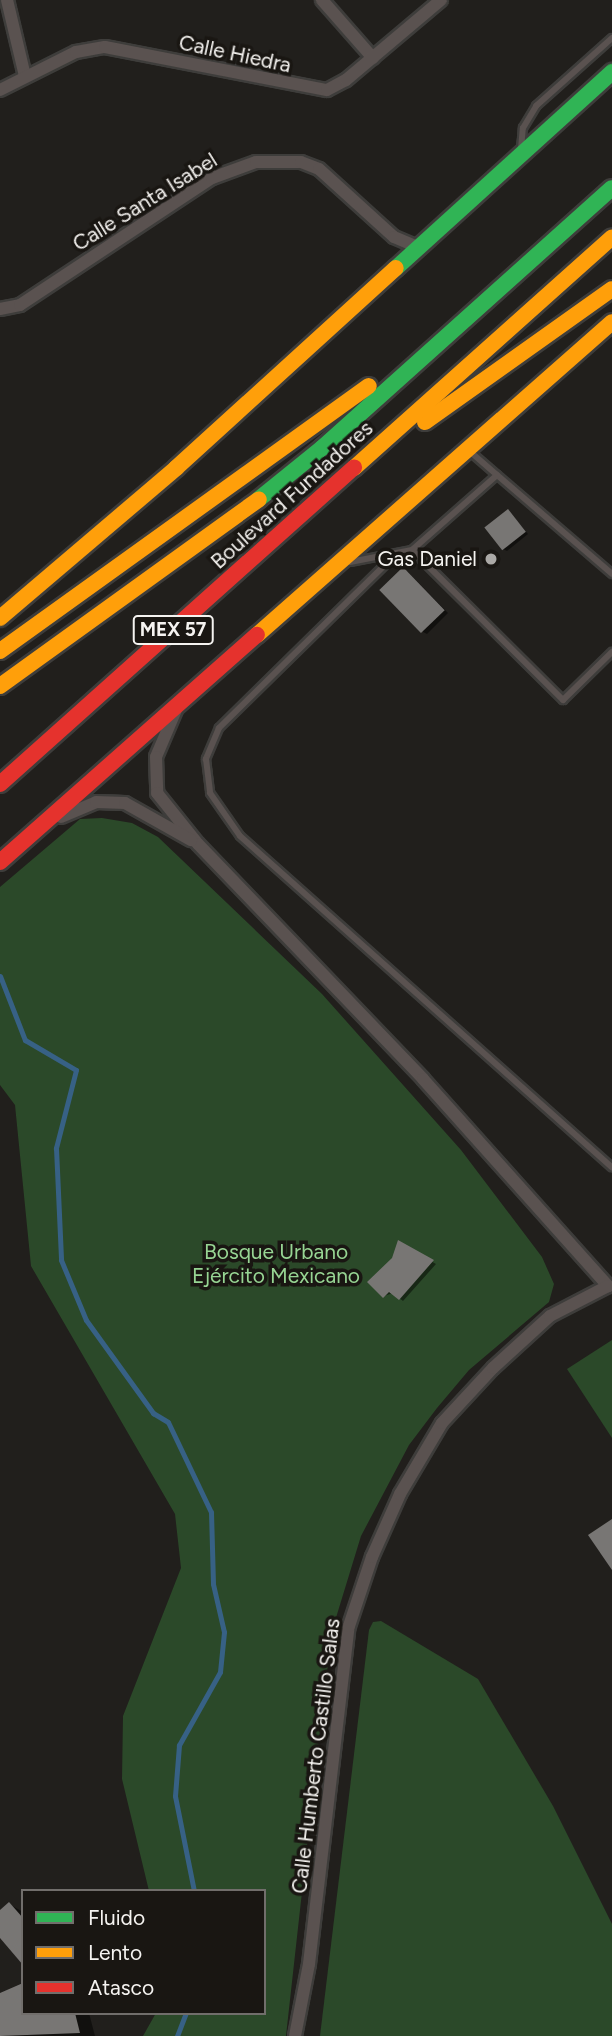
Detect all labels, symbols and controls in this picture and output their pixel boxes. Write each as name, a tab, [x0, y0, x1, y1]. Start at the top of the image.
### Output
street label: Calle Hiedra	[177, 30, 293, 78]
street label: Calle Santa Isabel	[68, 147, 222, 257]
street label: Boulevard Fundadores	[206, 416, 378, 574]
place label: Gas Daniel	[378, 546, 477, 572]
marker: Gas Daniel	[483, 551, 499, 567]
road number: MEX 57	[133, 614, 213, 646]
park label: Bosque Urbano Ejército Mexicano	[192, 1239, 360, 1289]
street label: Calle Humberto Castillo Salas	[287, 1617, 345, 1895]
legend	[21, 1889, 266, 2015]
text: Fluido	[88, 1905, 145, 1930]
text: Lento	[88, 1940, 142, 1965]
text: Atasco	[88, 1975, 154, 2000]

